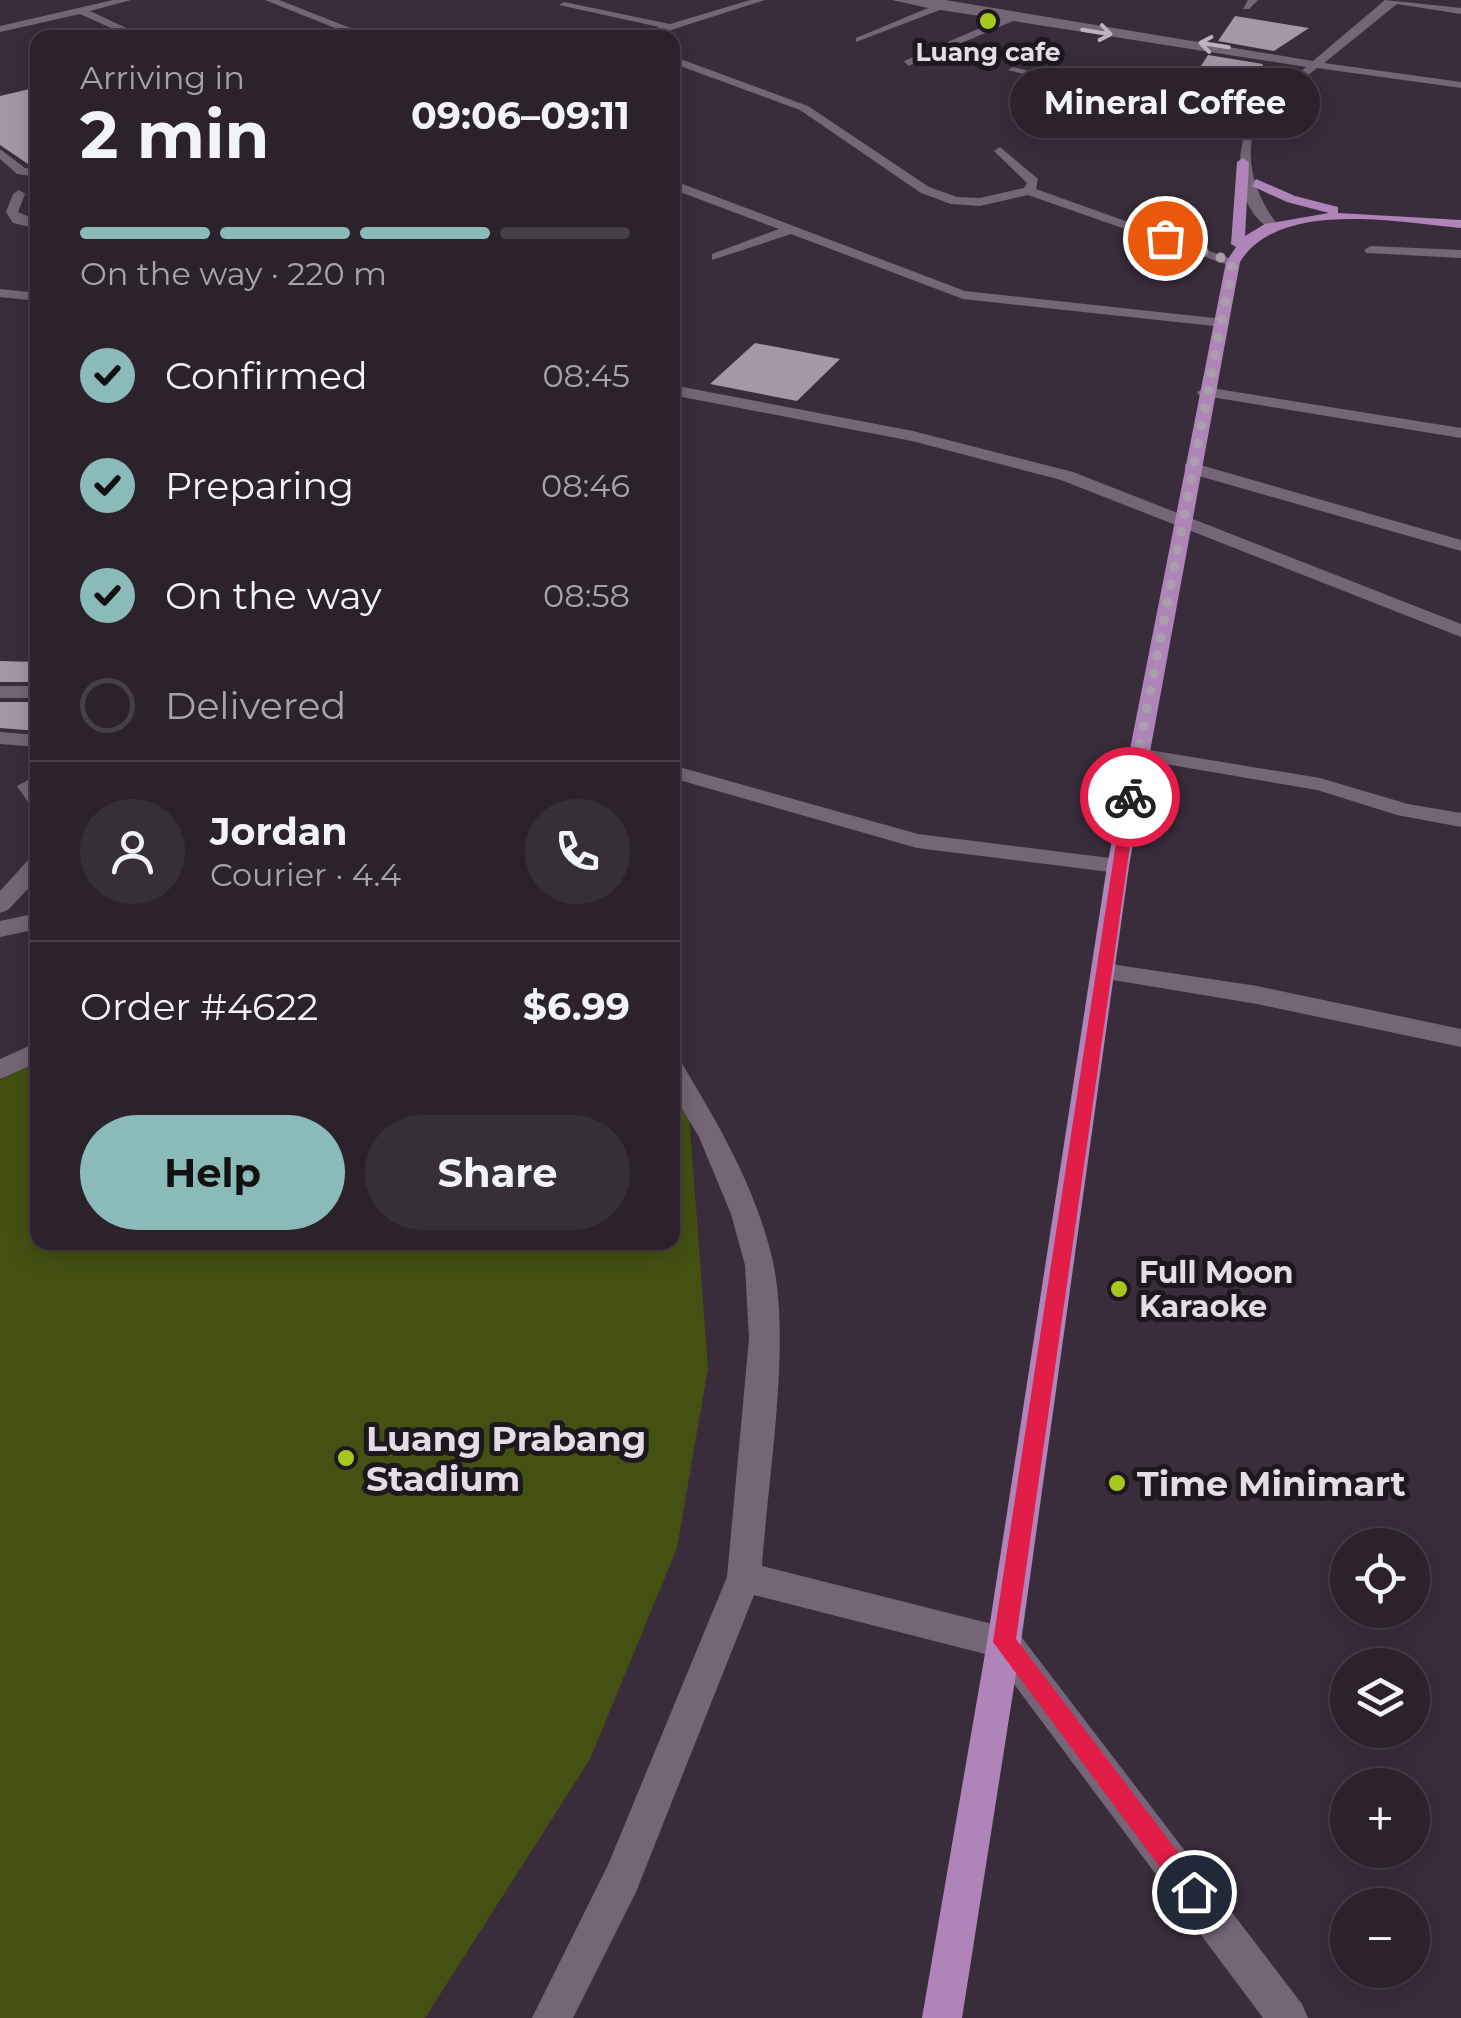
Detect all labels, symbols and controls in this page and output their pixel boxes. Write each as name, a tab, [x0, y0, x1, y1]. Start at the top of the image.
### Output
marker: Luang cafe	[977, 10, 999, 32]
one-way arrow	[1080, 23, 1112, 41]
one-way arrow	[1199, 35, 1231, 54]
place label: Luang cafe	[915, 37, 1061, 67]
text: Arriving in	[80, 58, 245, 97]
callout: Mineral Coffee	[1010, 68, 1320, 138]
text: Mineral Coffee	[1044, 83, 1286, 122]
text: 09:06–09:11	[411, 92, 630, 139]
text: 2 min	[80, 95, 269, 174]
pin	[1123, 196, 1208, 281]
icon: bag	[1138, 211, 1193, 266]
text: On the way · 220 m	[80, 254, 387, 293]
icon: check	[80, 348, 135, 403]
text: Confirmed	[165, 352, 368, 399]
text: 08:45	[542, 356, 630, 395]
icon: check	[80, 458, 135, 513]
text: Preparing	[165, 462, 354, 509]
text: 08:46	[541, 466, 630, 505]
icon: check	[80, 568, 135, 623]
text: On the way	[165, 572, 382, 619]
text: 08:58	[543, 576, 630, 615]
text: Delivered	[165, 682, 346, 729]
courier	[1080, 747, 1180, 847]
icon: bike	[1103, 770, 1158, 825]
button: person	[80, 799, 185, 904]
button: phone	[525, 799, 630, 904]
text: Jordan	[210, 808, 348, 855]
text: Courier · 4.4	[210, 855, 401, 894]
text: Order #4622	[80, 983, 318, 1030]
text: $6.99	[523, 983, 630, 1030]
button: Help	[80, 1115, 345, 1230]
button: Share	[365, 1115, 630, 1230]
place label: Full Moon Karaoke	[1139, 1254, 1294, 1325]
marker: Full Moon Karaoke	[1108, 1278, 1130, 1300]
place label: Luang Prabang Stadium	[366, 1417, 646, 1500]
marker: Luang Prabang Stadium	[335, 1447, 357, 1469]
place label: Time Minimart	[1137, 1462, 1406, 1505]
marker: Time Minimart	[1106, 1472, 1128, 1494]
map controls	[1330, 1528, 1430, 1988]
button: locate	[1330, 1528, 1430, 1628]
button: layers	[1330, 1648, 1430, 1748]
button: +	[1330, 1768, 1430, 1868]
pin	[1152, 1850, 1237, 1935]
icon: home	[1167, 1865, 1222, 1920]
button: −	[1330, 1888, 1430, 1988]

